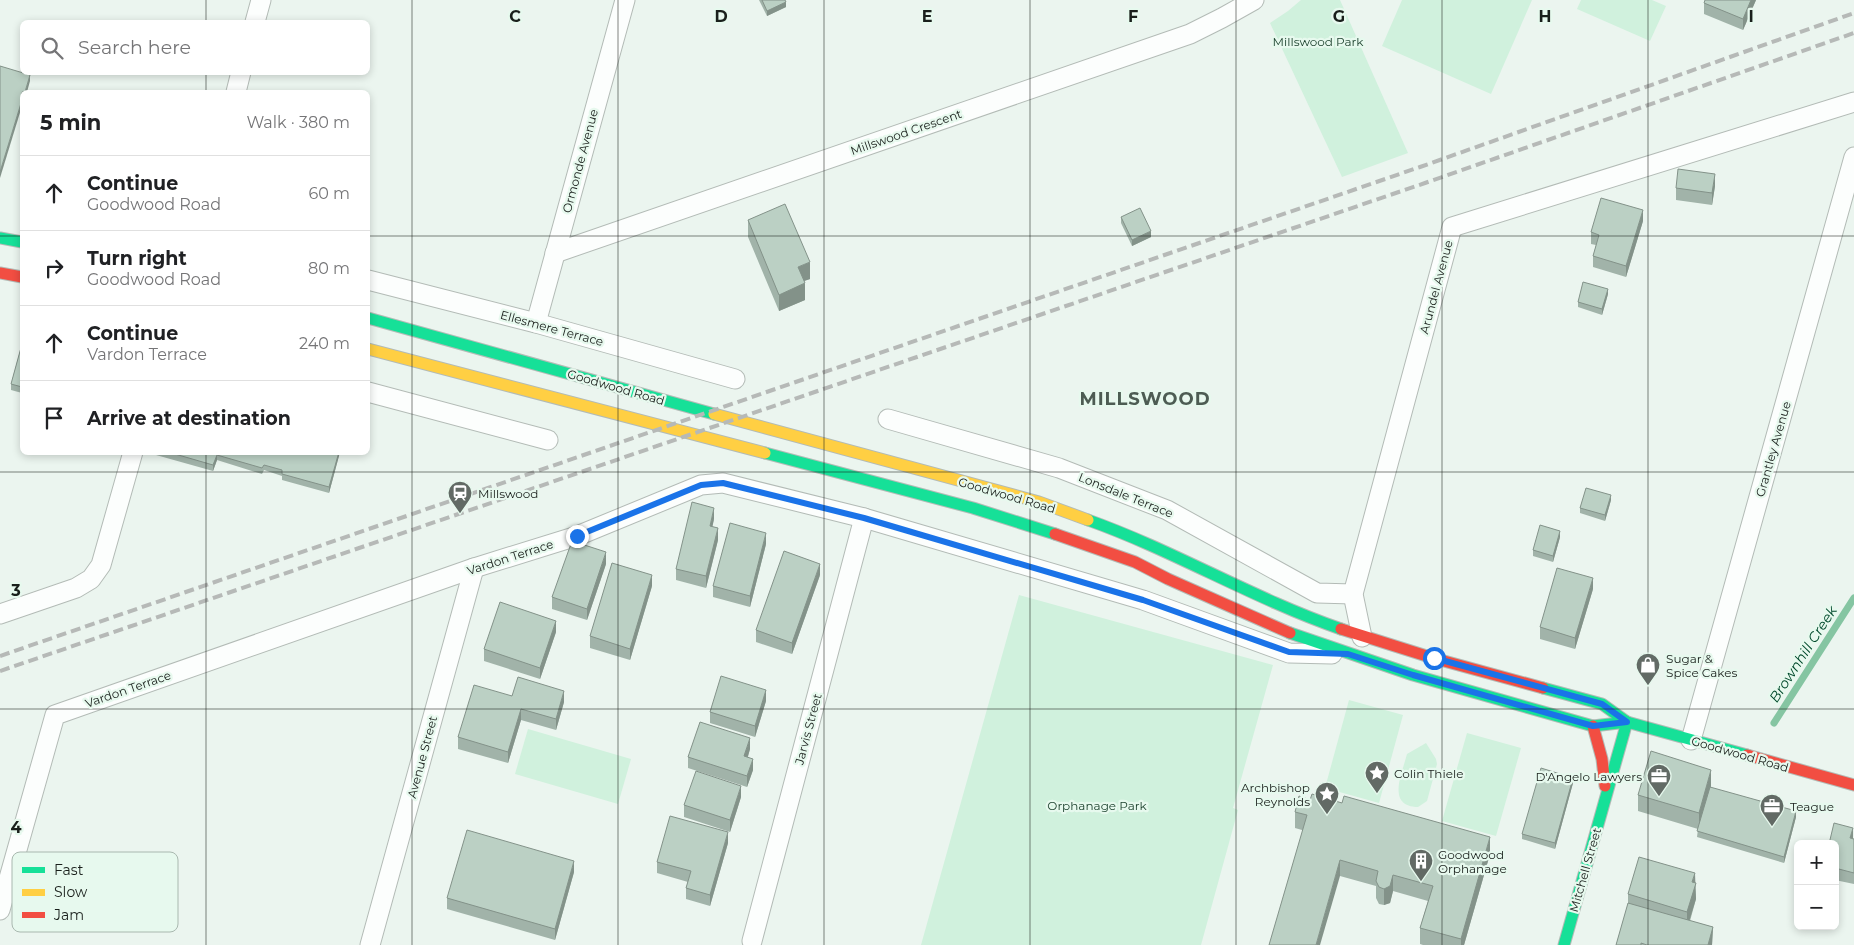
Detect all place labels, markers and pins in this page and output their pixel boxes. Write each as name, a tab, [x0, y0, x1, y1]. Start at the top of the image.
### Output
station icon: Millswood	[447, 480, 473, 514]
place label: Millswood	[478, 486, 538, 501]
place label: Sugar & Spice Cakes	[1666, 651, 1737, 680]
shop icon: Sugar & Spice Cakes	[1635, 652, 1661, 686]
place icon: Colin Thiele	[1364, 760, 1390, 794]
office icon: D'Angelo Lawyers	[1646, 763, 1672, 797]
place label: Colin Thiele	[1394, 766, 1463, 781]
place label: D'Angelo Lawyers	[1536, 769, 1642, 784]
place label: Archbishop Reynolds	[1241, 780, 1310, 809]
place icon: Archbishop Reynolds	[1314, 781, 1340, 815]
office icon: Teague	[1759, 793, 1785, 827]
place label: Teague	[1790, 799, 1834, 814]
place label: Goodwood Orphanage	[1438, 847, 1507, 876]
building icon: Goodwood Orphanage	[1408, 848, 1434, 882]

